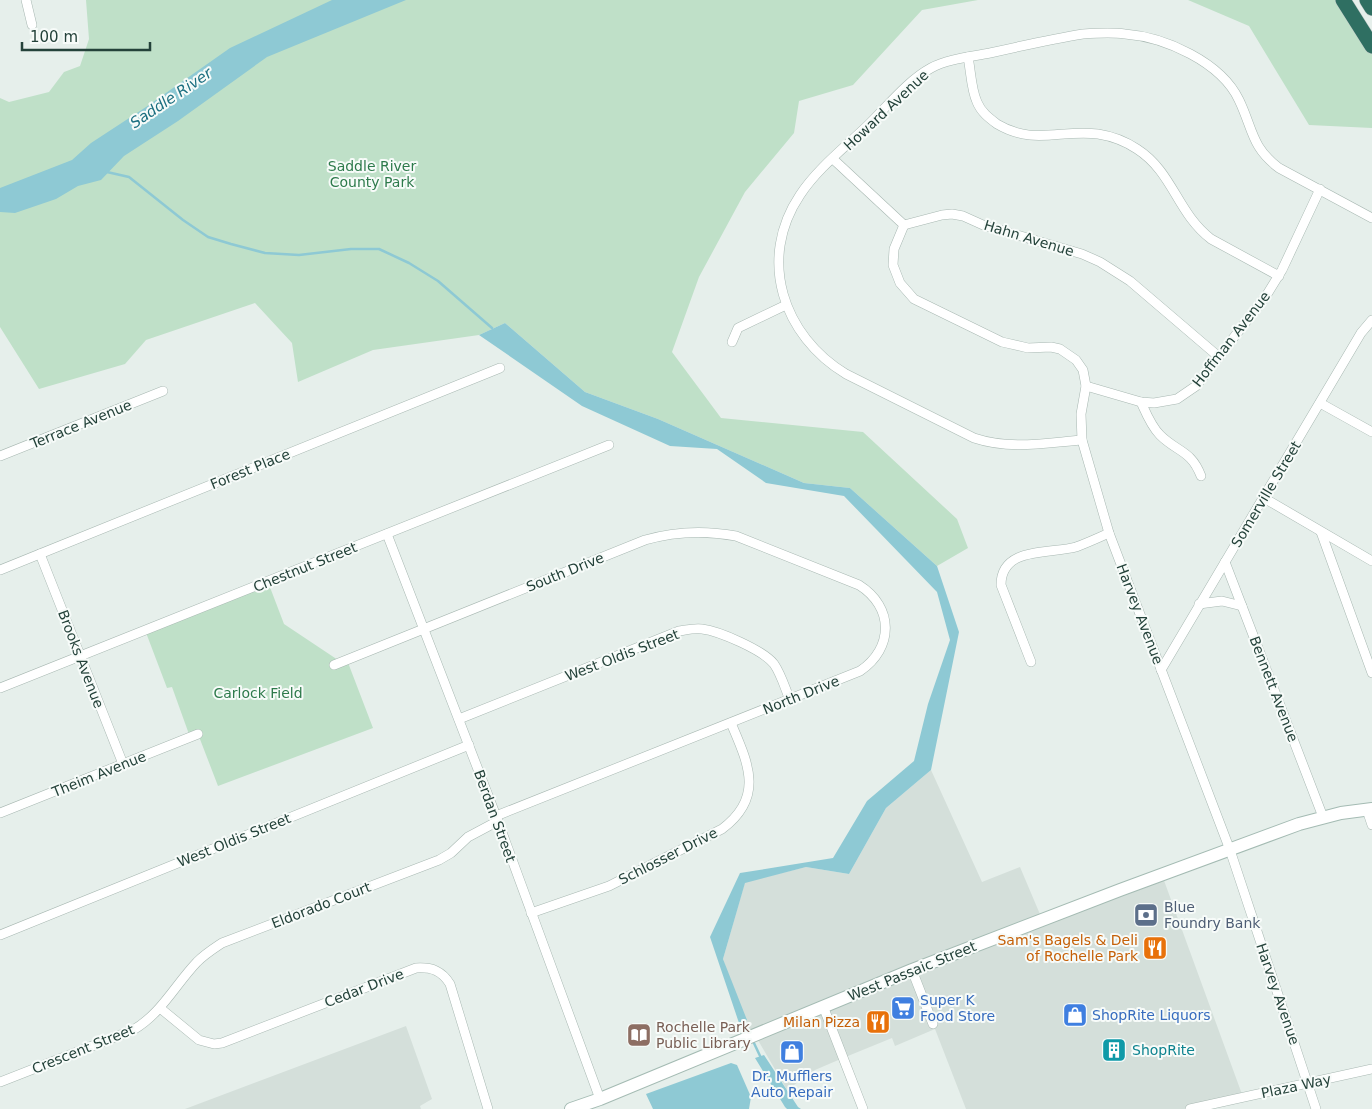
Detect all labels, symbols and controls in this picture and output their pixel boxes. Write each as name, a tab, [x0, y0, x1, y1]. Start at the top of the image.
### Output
scale bar	[22, 20, 150, 52]
text: 100 m	[30, 28, 78, 46]
water label: Saddle River	[127, 64, 216, 132]
street label: Howard Avenue	[840, 67, 932, 153]
park label: Saddle River County Park	[328, 158, 416, 190]
street label: Hahn Avenue	[982, 217, 1076, 259]
street label: Hoffman Avenue	[1189, 288, 1273, 390]
street label: Terrace Avenue	[27, 396, 134, 452]
street label: Somerville Street	[1228, 438, 1304, 550]
street label: Forest Place	[208, 446, 292, 492]
street label: Chestnut Street	[251, 539, 360, 595]
street label: South Drive	[524, 549, 606, 595]
street label: Harvey Avenue	[1113, 561, 1167, 667]
street label: Brooks Avenue	[55, 608, 107, 710]
street label: West Oldis Street	[563, 626, 682, 684]
street label: Bennett Avenue	[1246, 634, 1302, 744]
street label: North Drive	[760, 672, 842, 718]
park label: Carlock Field	[213, 685, 303, 701]
street label: Theim Avenue	[49, 748, 148, 801]
street label: Berdan Street	[471, 768, 519, 865]
street label: West Oldis Street	[175, 810, 293, 870]
street label: Schlosser Drive	[616, 824, 720, 888]
street label: Eldorado Court	[269, 879, 373, 931]
place label: Blue Foundry Bank	[1164, 899, 1261, 931]
bank icon: Blue Foundry Bank	[1133, 902, 1159, 928]
place label: Sam's Bagels & Deli of Rochelle Park	[997, 932, 1139, 964]
restaurant icon: Sam's Bagels & Deli of Rochelle Park	[1142, 935, 1168, 961]
street label: West Passaic Street	[845, 938, 979, 1004]
street label: Harvey Avenue	[1253, 941, 1303, 1047]
street label: Cedar Drive	[322, 966, 406, 1010]
place label: Super K Food Store	[920, 992, 995, 1024]
supermarket icon: Super K Food Store	[890, 995, 916, 1021]
shop icon: ShopRite Liquors	[1062, 1002, 1088, 1028]
place label: ShopRite Liquors	[1092, 1007, 1210, 1023]
restaurant icon: Milan Pizza	[865, 1009, 891, 1035]
place label: Milan Pizza	[783, 1014, 860, 1030]
place label: Rochelle Park Public Library	[656, 1019, 751, 1051]
street label: Crescent Street	[30, 1021, 137, 1077]
library icon: Rochelle Park Public Library	[626, 1022, 652, 1048]
building icon: ShopRite	[1101, 1037, 1127, 1063]
shop icon: Dr. Mufflers Auto Repair	[779, 1039, 805, 1065]
place label: ShopRite	[1132, 1042, 1195, 1058]
place label: Dr. Mufflers Auto Repair	[751, 1068, 833, 1100]
street label: Plaza Way	[1260, 1071, 1332, 1101]

